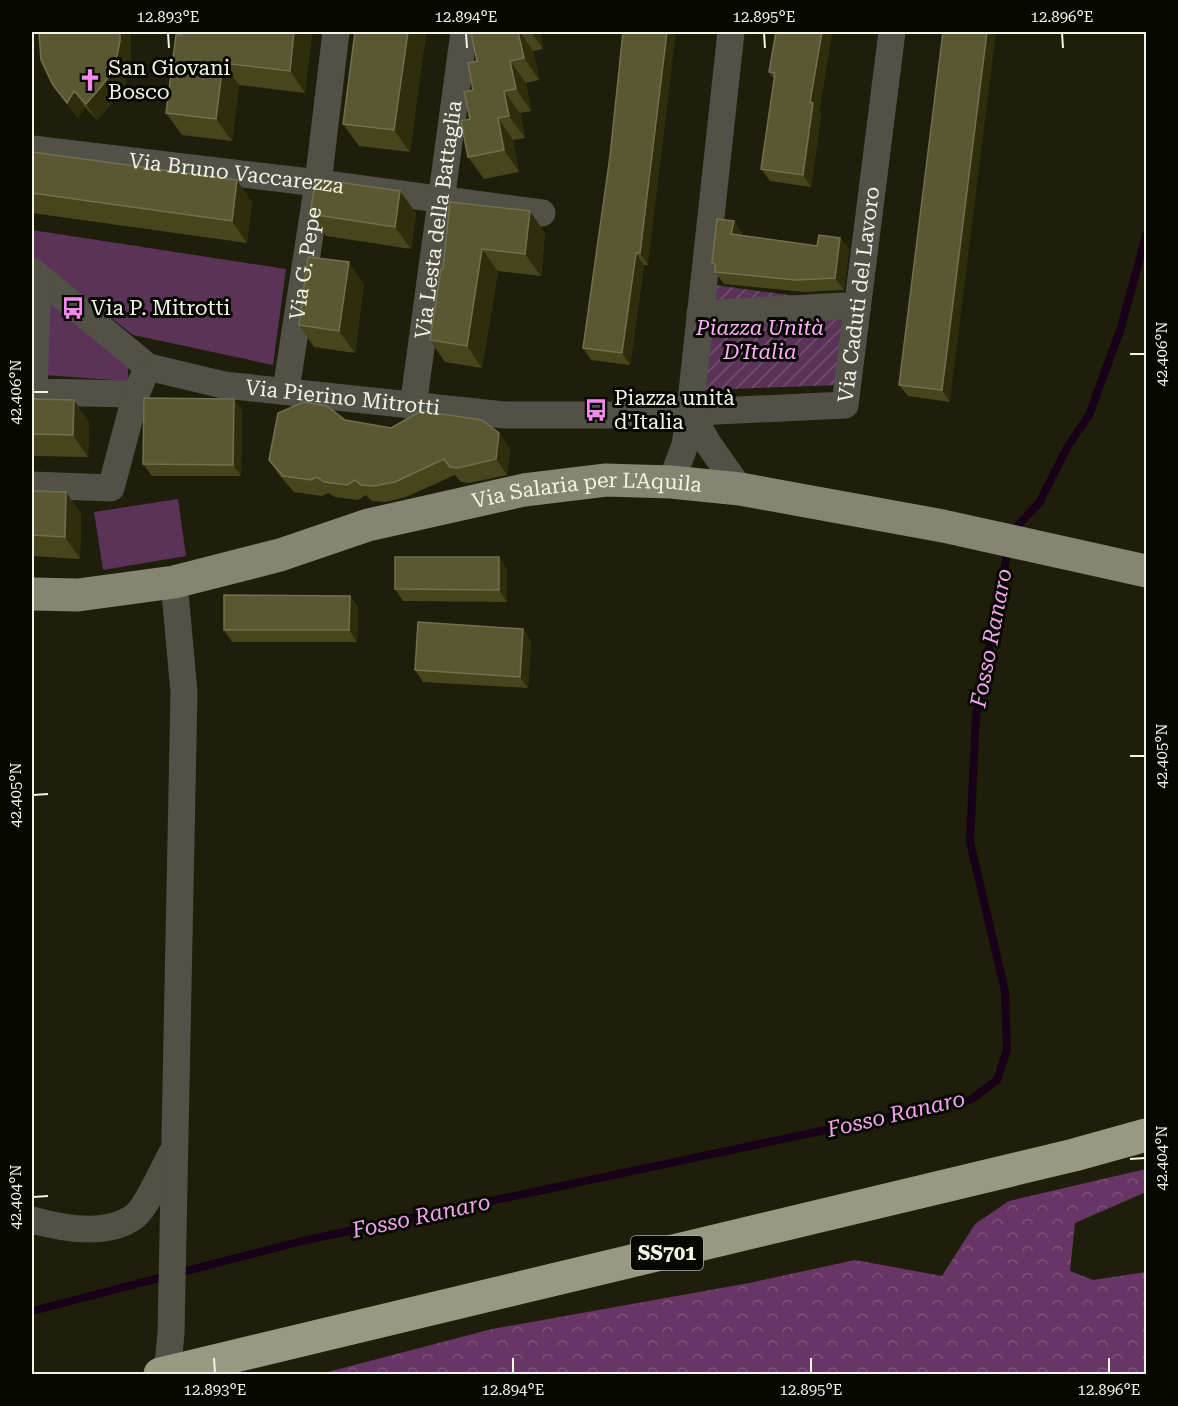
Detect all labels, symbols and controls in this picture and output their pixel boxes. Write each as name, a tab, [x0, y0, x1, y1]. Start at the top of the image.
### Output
text: 12.893°E	[137, 8, 199, 26]
text: 12.894°E	[435, 8, 497, 26]
text: 12.895°E	[733, 8, 795, 26]
text: 12.896°E	[1031, 8, 1093, 26]
place label: San Giovani Bosco	[108, 56, 230, 104]
church icon: San Giovani Bosco	[77, 67, 103, 93]
street label: Via Lesta della Battaglia	[410, 98, 467, 341]
street label: Via Bruno Vaccarezza	[128, 149, 346, 198]
street label: Via Caduti del Lavoro	[833, 185, 884, 404]
street label: Via G. Pepe	[285, 205, 326, 322]
bus stop icon: Via P. Mitrotti	[60, 295, 86, 321]
place label: Via P. Mitrotti	[91, 296, 231, 320]
park label: Piazza Unità D'Italia	[695, 316, 824, 364]
text: 42.406°N	[1153, 321, 1171, 387]
text: 42.406°N	[7, 359, 25, 425]
street label: Via Pierino Mitrotti	[244, 375, 441, 420]
place label: Piazza unità d'Italia	[614, 386, 735, 434]
bus stop icon: Piazza unità d'Italia	[583, 397, 609, 423]
street label: Via Salaria per L'Aquila	[470, 468, 704, 513]
water label: Fosso Ranaro	[965, 566, 1017, 711]
text: 42.405°N	[1153, 723, 1171, 789]
text: 42.405°N	[7, 762, 25, 828]
water label: Fosso Ranaro	[824, 1086, 967, 1142]
text: 42.404°N	[1153, 1125, 1171, 1191]
text: 42.404°N	[7, 1164, 25, 1230]
water label: Fosso Ranaro	[349, 1189, 493, 1243]
road number: SS701	[631, 1236, 703, 1270]
text: 12.893°E	[184, 1381, 246, 1399]
text: 12.894°E	[482, 1381, 544, 1399]
text: 12.895°E	[780, 1381, 842, 1399]
text: 12.896°E	[1078, 1381, 1140, 1399]

